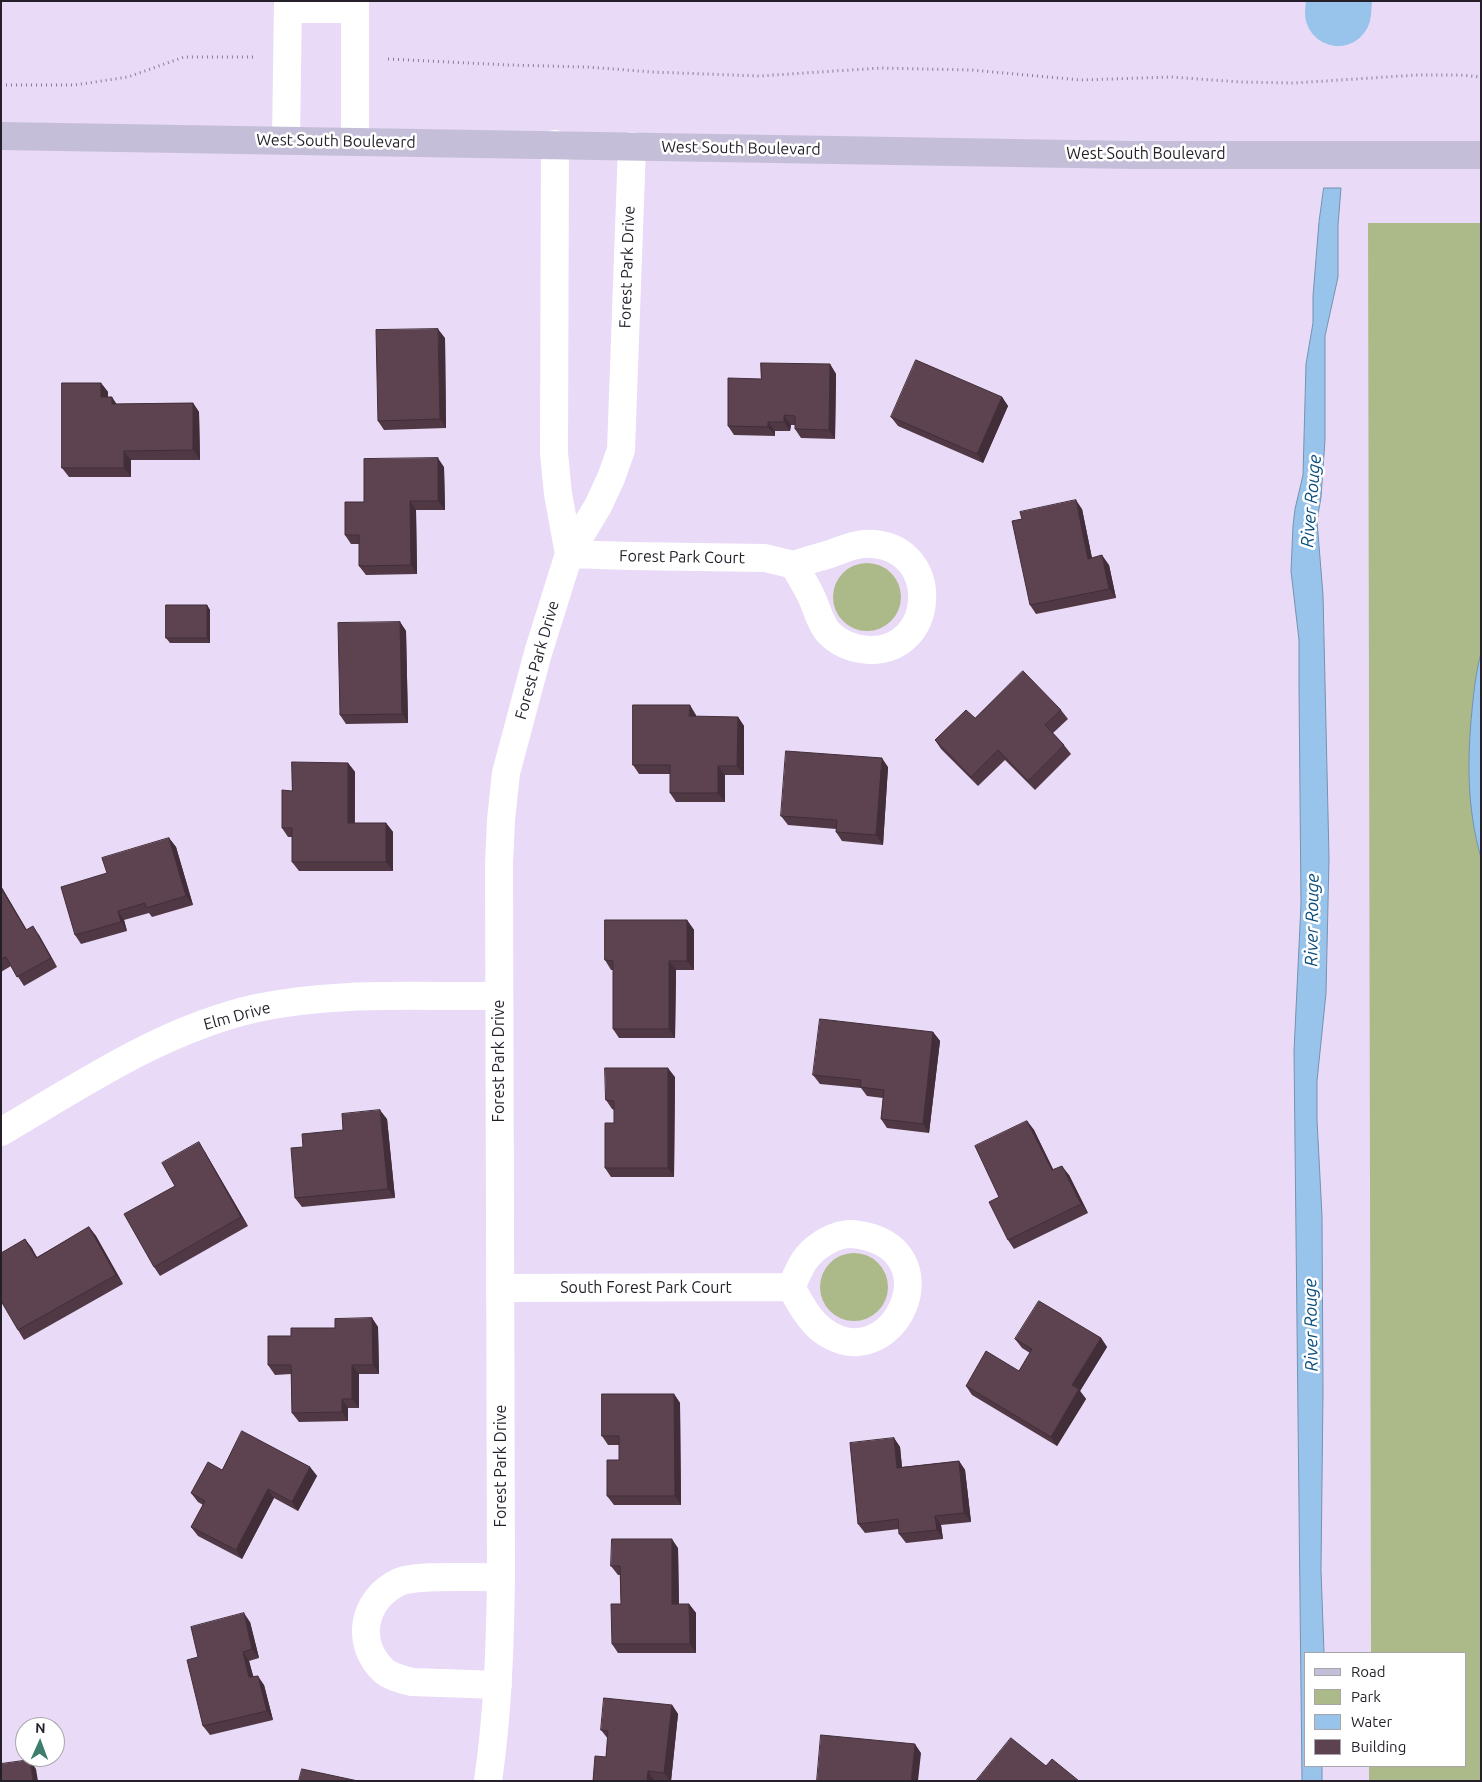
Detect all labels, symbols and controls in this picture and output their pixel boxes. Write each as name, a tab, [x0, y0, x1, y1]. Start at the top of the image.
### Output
street label: West South Boulevard	[256, 130, 416, 152]
street label: West South Boulevard	[661, 137, 821, 159]
street label: West South Boulevard	[1066, 144, 1226, 164]
street label: Forest Park Drive	[615, 205, 639, 329]
water label: River Rouge	[1296, 454, 1326, 548]
street label: Forest Park Court	[619, 546, 745, 568]
street label: Forest Park Drive	[511, 598, 563, 722]
water label: River Rouge	[1300, 873, 1324, 967]
street label: Elm Drive	[201, 998, 273, 1034]
street label: Forest Park Drive	[489, 1000, 509, 1122]
street label: South Forest Park Court	[560, 1278, 732, 1298]
water label: River Rouge	[1299, 1278, 1323, 1372]
street label: Forest Park Drive	[491, 1405, 511, 1527]
legend	[1304, 1652, 1467, 1767]
text: Road	[1351, 1663, 1386, 1680]
text: Park	[1351, 1688, 1381, 1705]
text: Water	[1351, 1713, 1392, 1730]
north arrow	[15, 1717, 65, 1767]
text: N	[35, 1720, 46, 1736]
text: Building	[1351, 1738, 1406, 1755]

